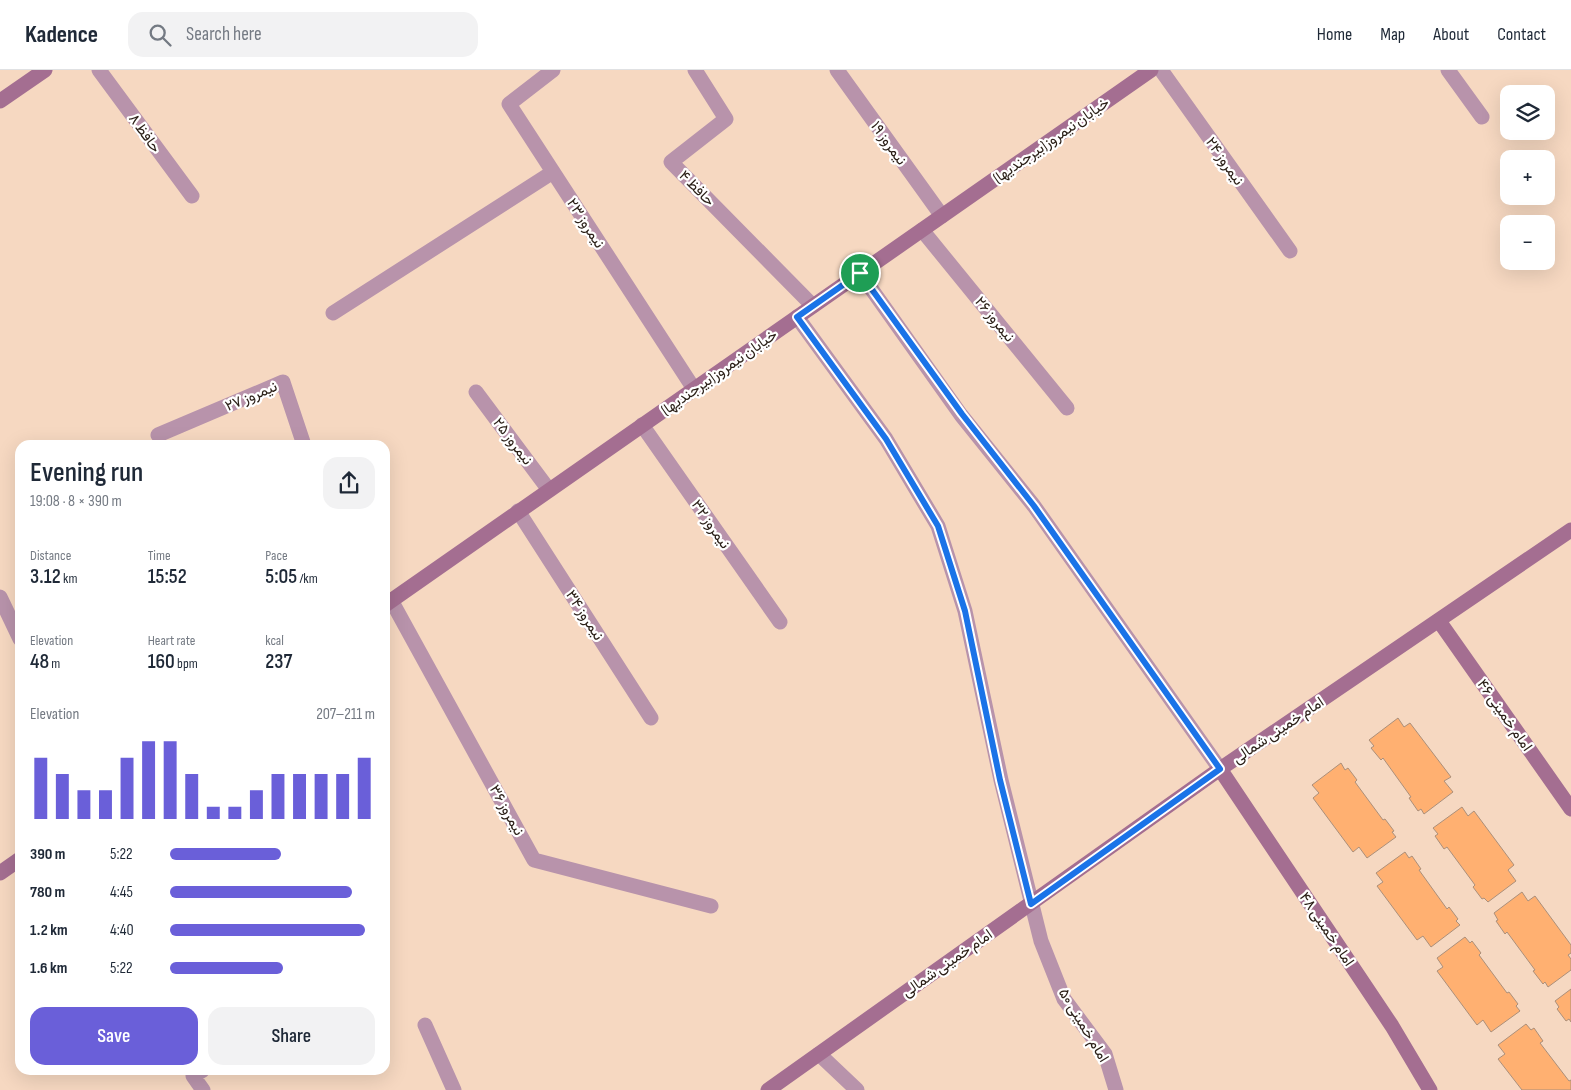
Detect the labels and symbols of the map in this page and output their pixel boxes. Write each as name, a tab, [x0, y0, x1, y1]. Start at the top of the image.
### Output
street label: خیابان نیمروز(بیرجندیها)	[990, 93, 1113, 188]
street label: حافظ ۸	[124, 110, 165, 156]
street label: نیمروز ۱۹	[866, 118, 911, 169]
street label: نیمروز ۲۴	[1201, 134, 1248, 189]
street label: حافظ ۴	[675, 166, 719, 210]
street label: نیمروز ۲۳	[562, 195, 609, 252]
pin	[839, 252, 881, 294]
street label: نیمروز ۲۶	[970, 293, 1019, 346]
street label: خیابان نیمروز(بیرجندیها)	[658, 325, 781, 420]
street label: نیمروز ۲۷	[222, 377, 280, 416]
street label: نیمروز ۲۵	[489, 414, 537, 469]
street label: نیمروز ۳۲	[687, 496, 734, 553]
street label: نیمروز ۳۴	[561, 586, 608, 644]
street label: امام خمینی ۴۶	[1473, 675, 1536, 755]
street label: امام خمینی شمالی	[1229, 693, 1328, 768]
street label: نیمروز ۳۶	[485, 781, 528, 839]
street label: امام خمینی ۴۸	[1295, 889, 1358, 970]
street label: امام خمینی شمالی	[898, 925, 996, 1002]
street label: امام خمینی ۵۰	[1054, 985, 1113, 1066]

